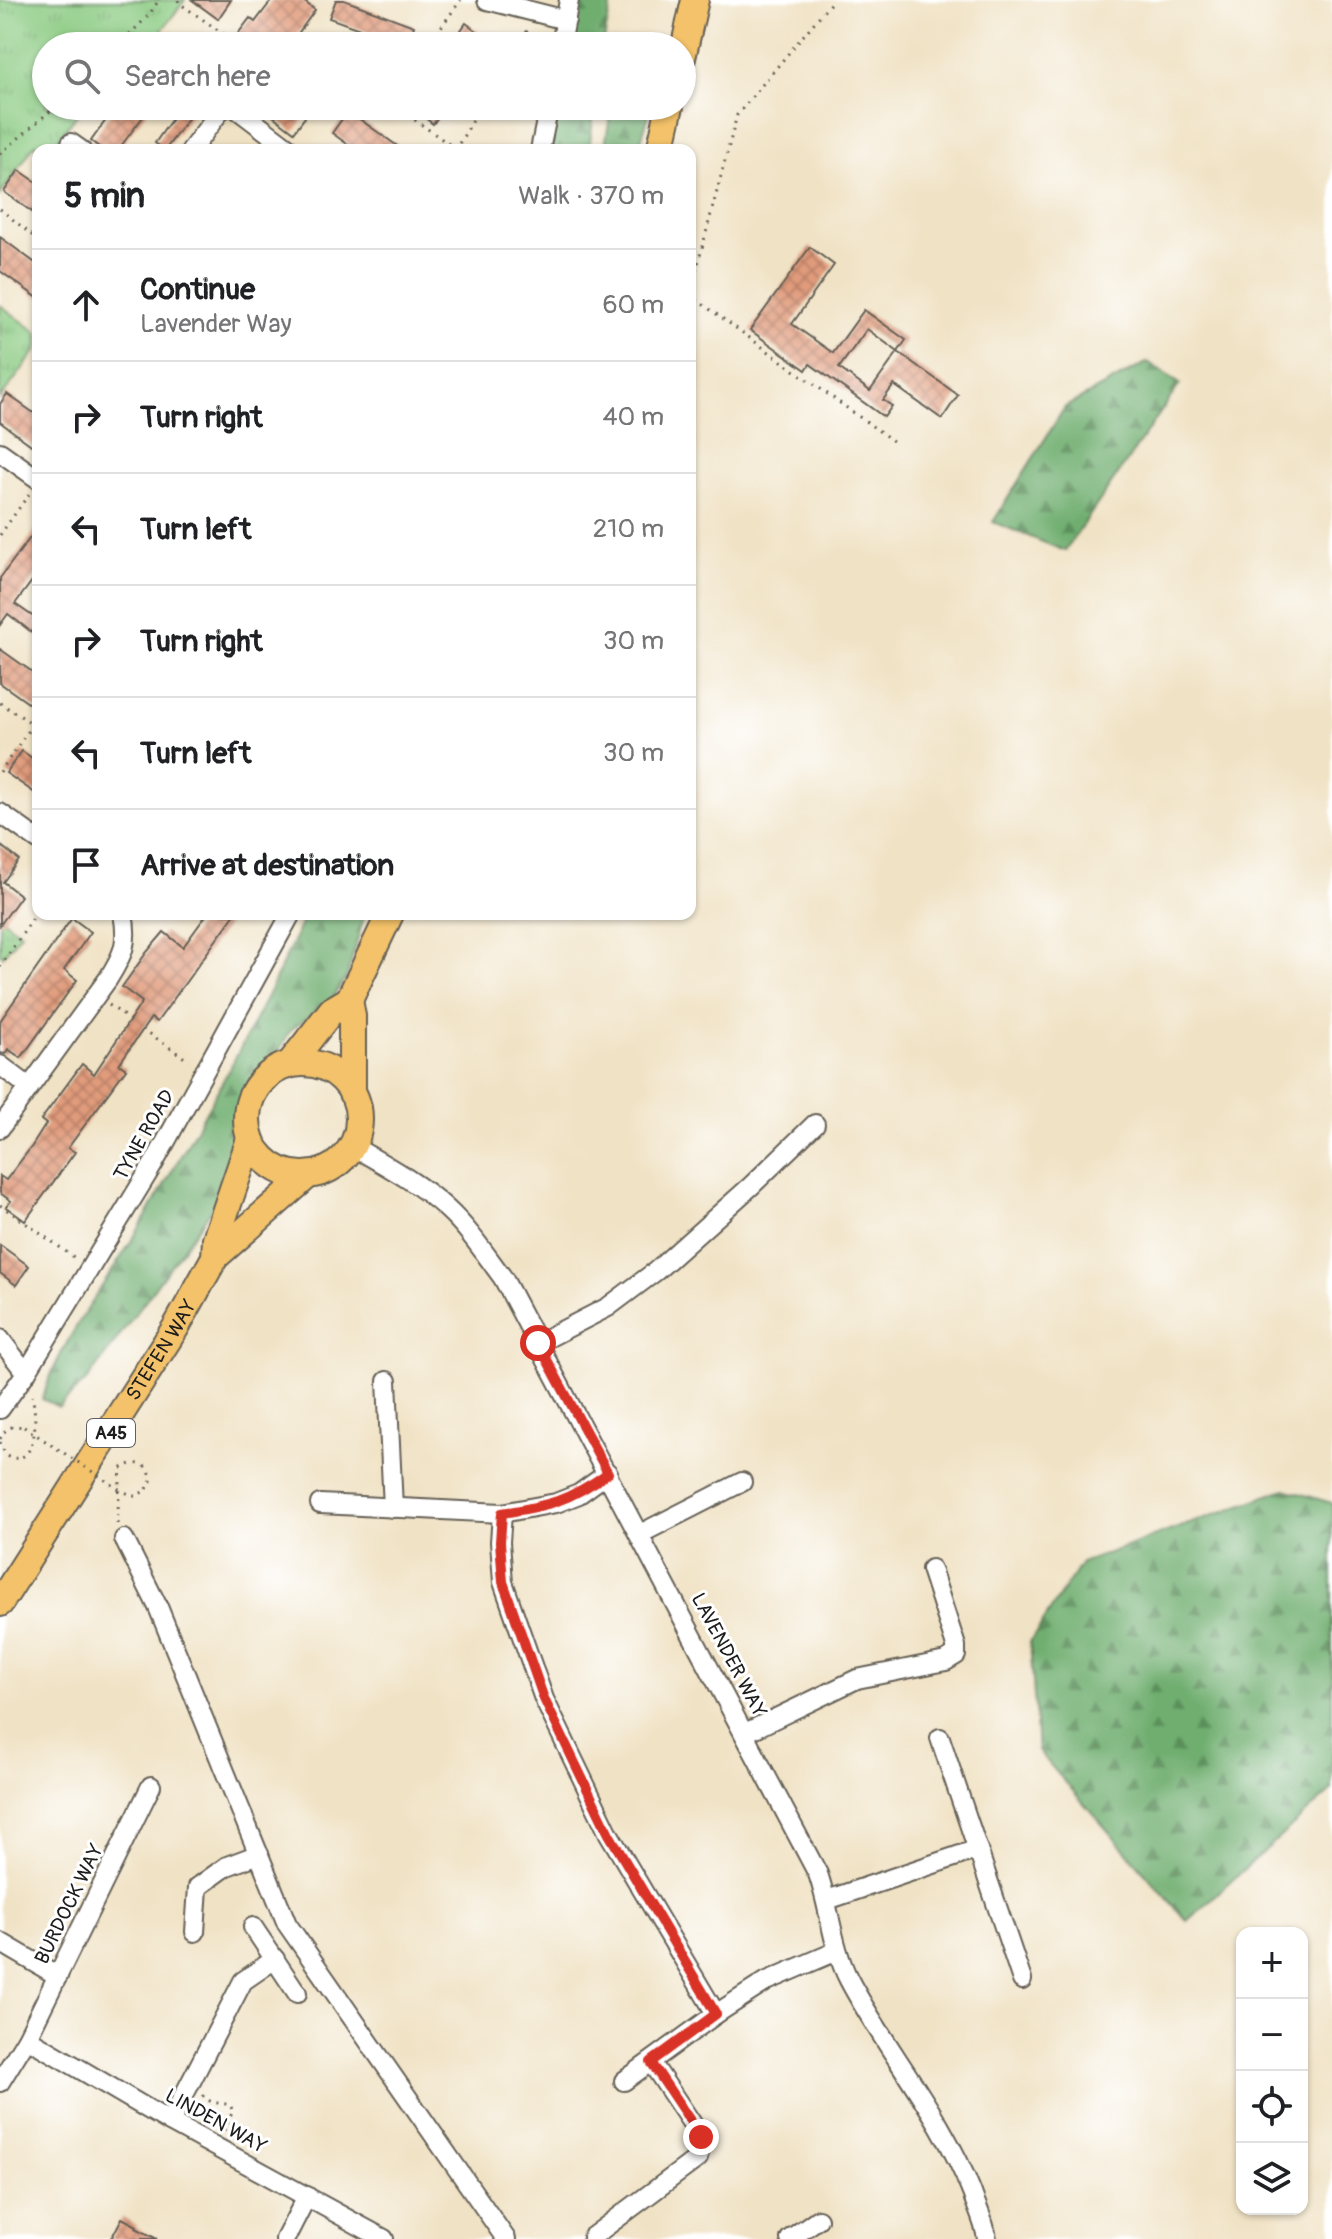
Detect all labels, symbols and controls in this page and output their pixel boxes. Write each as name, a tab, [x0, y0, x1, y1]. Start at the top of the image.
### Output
search box	[32, 32, 696, 120]
icon: search	[60, 54, 104, 98]
text: Search here	[124, 58, 271, 95]
text: 5 min	[64, 175, 145, 218]
text: Walk · 370 m	[518, 180, 664, 212]
text: Continue	[140, 271, 255, 308]
icon: ahead	[64, 283, 108, 327]
text: 60 m	[602, 289, 664, 321]
text: Lavender Way	[140, 308, 292, 340]
icon: right	[64, 395, 108, 439]
text: Turn right	[140, 399, 263, 436]
text: 40 m	[602, 401, 664, 433]
icon: left	[64, 507, 108, 551]
text: Turn left	[140, 511, 251, 548]
text: 210 m	[593, 513, 664, 545]
icon: right	[64, 619, 108, 663]
text: Turn right	[140, 623, 263, 660]
text: 30 m	[603, 625, 664, 657]
icon: left	[64, 731, 108, 775]
text: Turn left	[140, 735, 251, 772]
text: 30 m	[603, 737, 664, 769]
icon: arrive	[64, 843, 108, 887]
text: Arrive at destination	[140, 847, 394, 884]
street label: TYNE ROAD	[108, 1085, 180, 1185]
street label: STEFEN WAY	[120, 1294, 202, 1405]
route start	[520, 1325, 556, 1361]
road number: A45	[87, 1419, 135, 1447]
street label: LAVENDER WAY	[686, 1589, 772, 1722]
street label: BURDOCK WAY	[29, 1839, 109, 1968]
map controls	[1236, 1927, 1308, 2215]
button: +	[1236, 1927, 1308, 1999]
button: −	[1236, 1999, 1308, 2071]
button: locate	[1236, 2071, 1308, 2143]
street label: LINDEN WAY	[161, 2083, 271, 2159]
route end	[683, 2119, 719, 2155]
button: layers	[1236, 2143, 1308, 2215]

